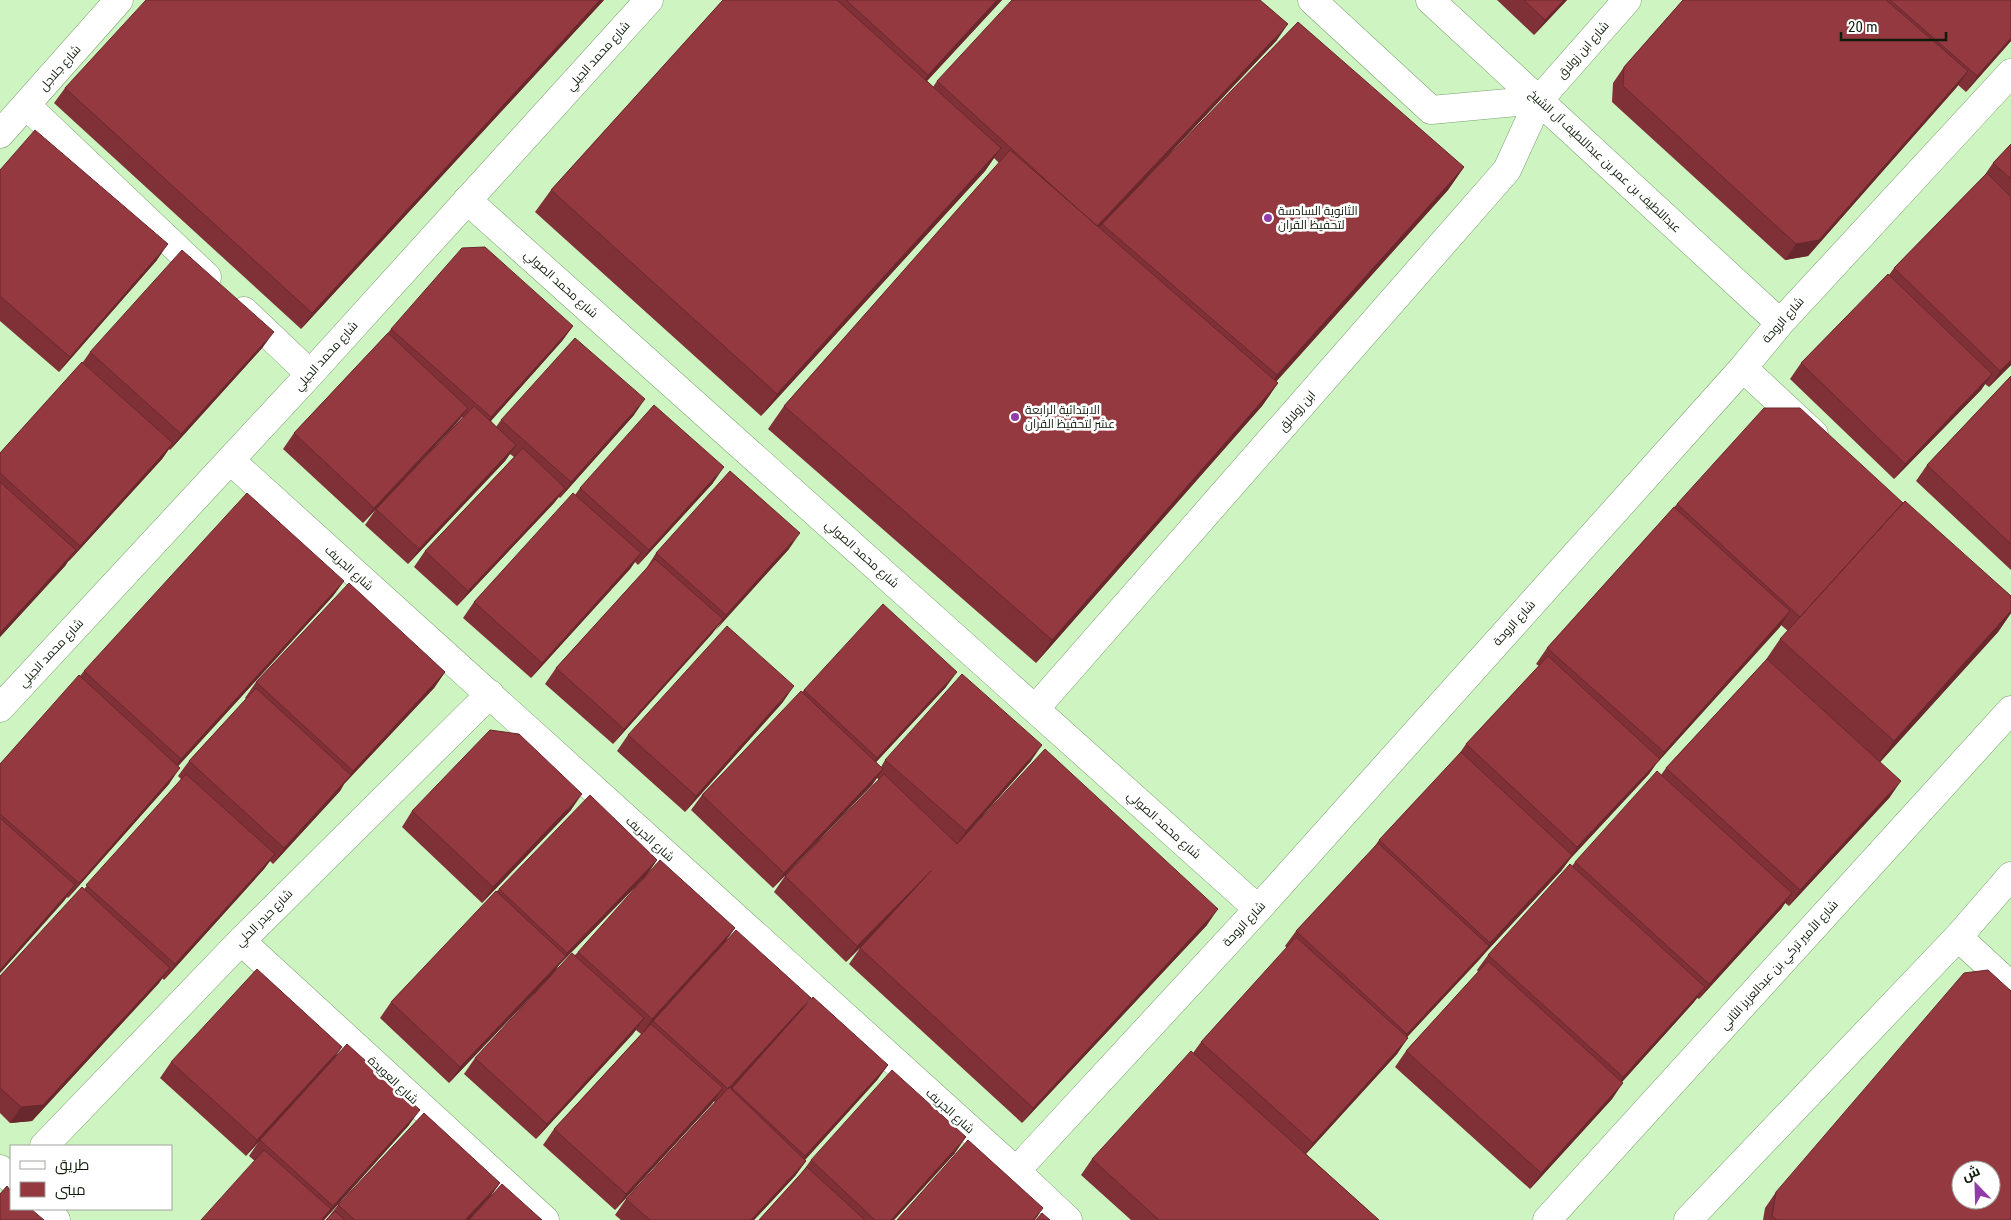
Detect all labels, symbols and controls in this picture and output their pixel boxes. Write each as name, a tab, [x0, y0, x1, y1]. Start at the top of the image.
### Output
scale bar	[1841, 10, 1946, 42]
street label: شارع ابن زولاق	[1554, 18, 1612, 82]
text: 20 m	[1848, 18, 1878, 36]
street label: شارع محمد الجيلي	[563, 19, 635, 95]
street label: شارع جلاجل	[36, 42, 84, 94]
street label: عبداللطيف بن عمر بن عبداللطيف آل الشيخ	[1525, 87, 1684, 236]
place label: الثانوية السادسة لتحفيظ القران	[1278, 204, 1358, 232]
marker: الثانوية السادسة لتحفيظ القران	[1262, 212, 1274, 224]
street label: شارع محمد الصولي	[519, 247, 601, 323]
street label: شارع الروحة	[1759, 294, 1808, 346]
street label: شارع محمد الجيلي	[291, 319, 363, 395]
street label: ابن زولالق	[1276, 388, 1318, 434]
place label: الابتدائية الرابعة عشر لتحفيظ القران	[1025, 403, 1115, 431]
marker: الابتدائية الرابعة عشر لتحفيظ القران	[1009, 411, 1021, 423]
street label: شارع محمد الصولي	[820, 517, 902, 593]
street label: شارع الجريف	[321, 543, 376, 594]
street label: شارع الروحة	[1490, 597, 1539, 649]
street label: شارع محمد الجيلي	[16, 616, 88, 692]
street label: شارع محمد الصولي	[1122, 788, 1204, 864]
street label: شارع الجريف	[622, 814, 677, 865]
street label: شارع حيدر الحلي	[233, 887, 298, 952]
street label: شارع الأمير تركي بن عبدالعزيز الثاني	[1717, 897, 1843, 1035]
street label: شارع الروحة	[1220, 899, 1269, 950]
street label: شارع العويدة	[364, 1053, 421, 1108]
street label: شارع الجريف	[922, 1086, 977, 1137]
legend	[10, 1145, 172, 1210]
text: طريق	[55, 1156, 89, 1175]
north arrow	[1951, 1160, 2001, 1210]
text: ش	[1960, 1162, 1983, 1185]
text: مبنى	[55, 1181, 86, 1200]

